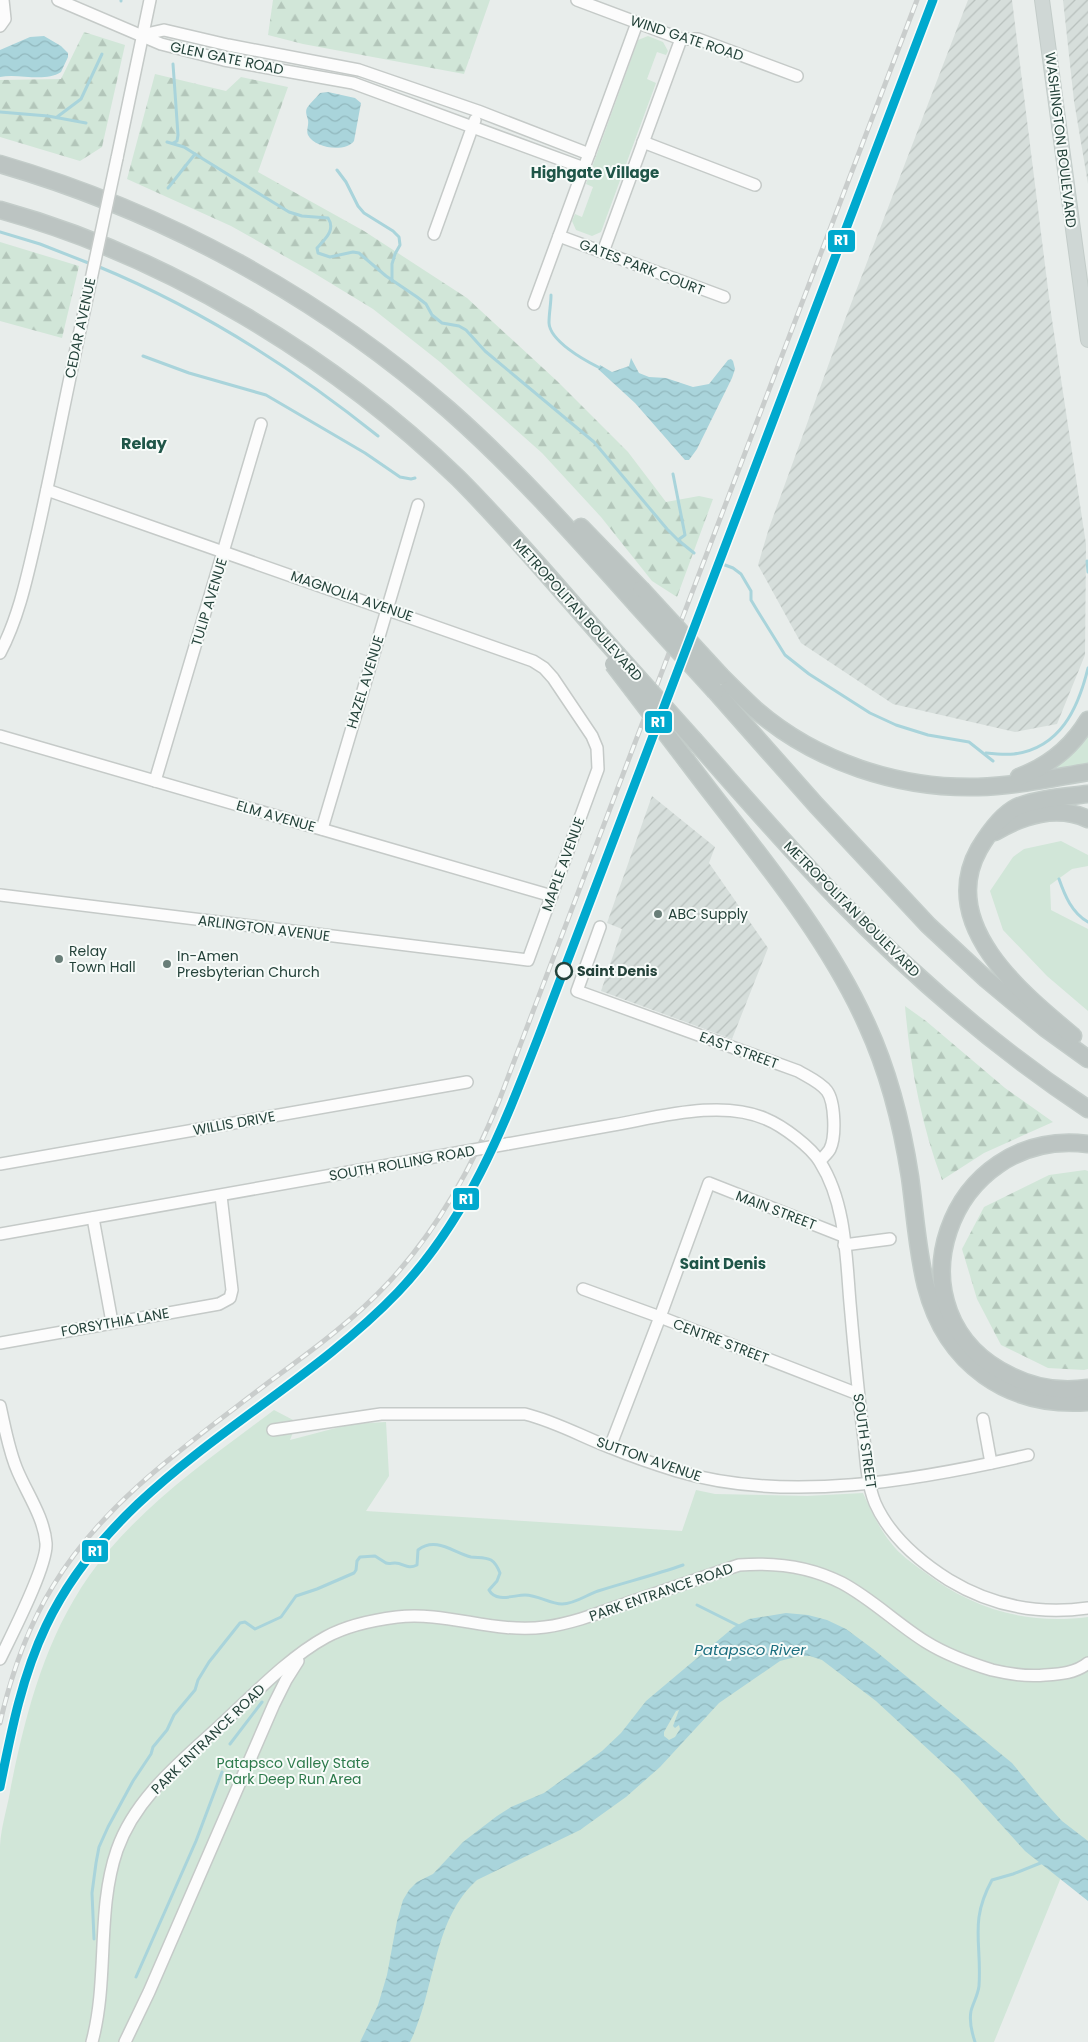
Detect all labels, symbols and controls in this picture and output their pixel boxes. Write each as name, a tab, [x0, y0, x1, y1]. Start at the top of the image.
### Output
street label: WIND GATE ROAD	[628, 10, 746, 66]
street label: GLEN GATE ROAD	[168, 36, 286, 80]
street label: WASHINGTON BOULEVARD	[1040, 51, 1082, 229]
district label: Highgate Village	[531, 162, 659, 183]
line badge: R1	[827, 229, 856, 253]
text: R1	[834, 230, 848, 250]
street label: GATES PARK COURT	[577, 234, 708, 300]
street label: CEDAR AVENUE	[60, 276, 100, 380]
district label: Relay	[121, 432, 168, 455]
street label: METROPOLITAN BOULEVARD	[509, 535, 647, 686]
street label: TULIP AVENUE	[186, 556, 232, 648]
street label: MAGNOLIA AVENUE	[288, 566, 416, 626]
street label: HAZEL AVENUE	[341, 633, 389, 731]
line badge: R1	[644, 710, 673, 734]
text: R1	[651, 712, 665, 732]
street label: ELM AVENUE	[234, 795, 318, 837]
street label: MAPLE AVENUE	[537, 814, 589, 914]
street label: METROPOLITAN BOULEVARD	[779, 836, 925, 982]
place label: ABC Supply	[668, 904, 748, 924]
marker: ABC Supply	[652, 908, 664, 920]
street label: ARLINGTON AVENUE	[197, 910, 331, 946]
place label: Relay Town Hall	[69, 941, 136, 977]
place label: In-Amen Presbyterian Church	[177, 946, 320, 982]
marker: Relay Town Hall	[53, 953, 65, 965]
marker: In-Amen Presbyterian Church	[161, 958, 173, 970]
place label: Saint Denis	[577, 961, 658, 981]
marker: Saint Denis	[555, 962, 573, 980]
street label: EAST STREET	[697, 1027, 782, 1074]
street label: WILLIS DRIVE	[191, 1106, 277, 1140]
street label: SOUTH ROLLING ROAD	[327, 1140, 477, 1186]
street label: MAIN STREET	[733, 1185, 820, 1235]
line badge: R1	[452, 1187, 480, 1211]
text: R1	[459, 1189, 473, 1209]
district label: Saint Denis	[680, 1253, 766, 1274]
street label: FORSYTHIA LANE	[59, 1303, 171, 1341]
street label: CENTRE STREET	[670, 1314, 772, 1369]
street label: SOUTH STREET	[848, 1392, 882, 1490]
street label: SUTTON AVENUE	[594, 1432, 704, 1486]
line badge: R1	[81, 1539, 109, 1563]
text: R1	[88, 1541, 102, 1561]
street label: PARK ENTRANCE ROAD	[586, 1558, 736, 1626]
water label: Patapsco River	[694, 1639, 806, 1660]
street label: PARK ENTRANCE ROAD	[147, 1679, 269, 1799]
park label: Patapsco Valley State Park Deep Run Area	[217, 1753, 370, 1789]

